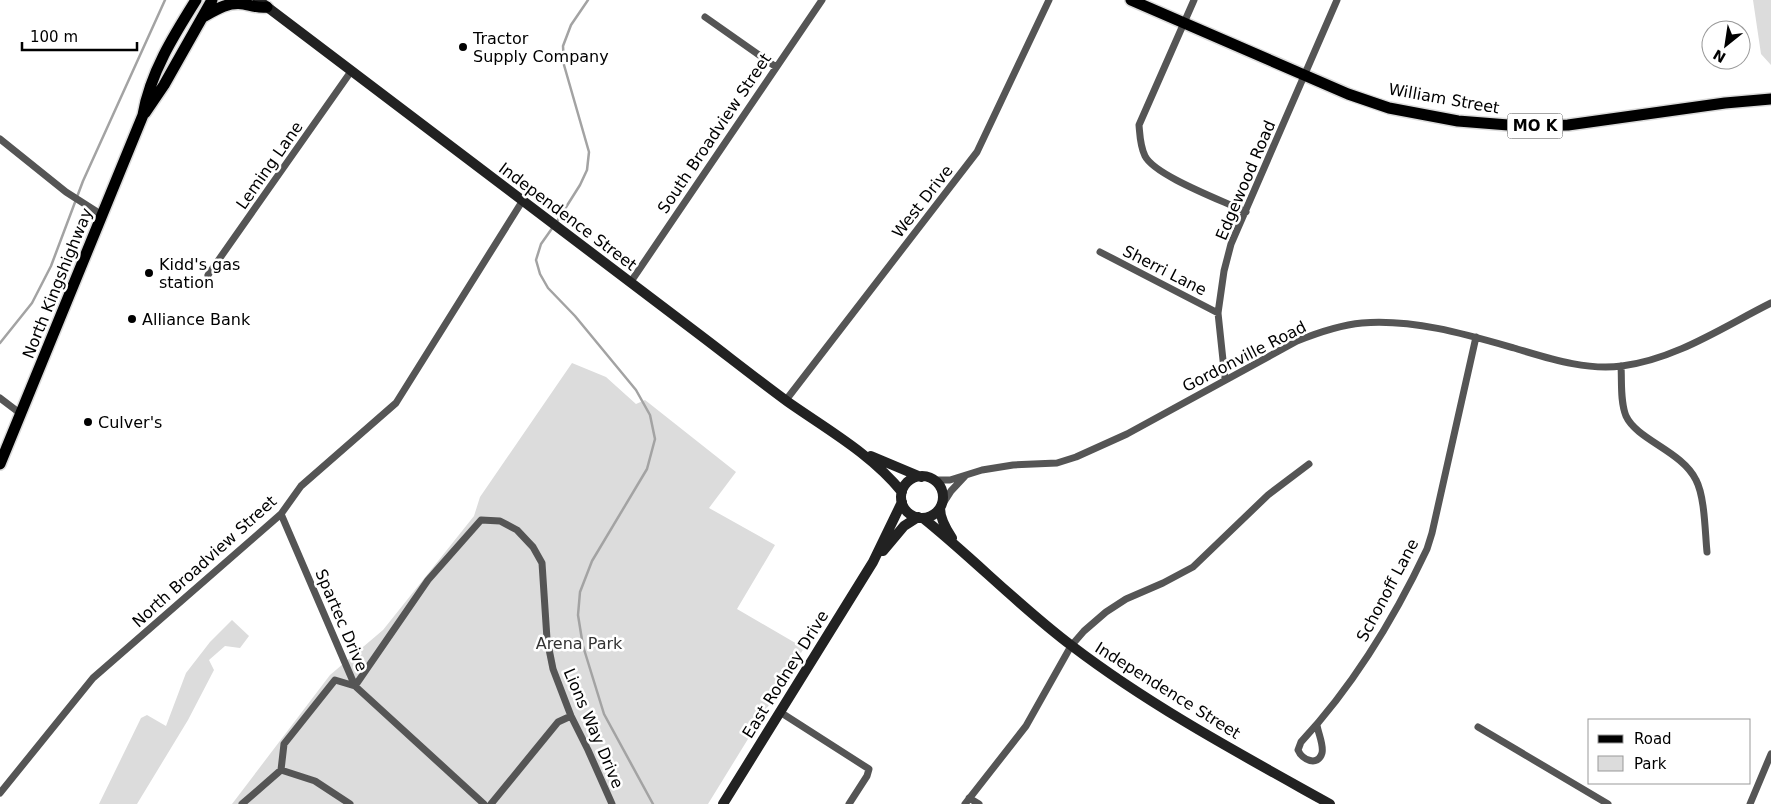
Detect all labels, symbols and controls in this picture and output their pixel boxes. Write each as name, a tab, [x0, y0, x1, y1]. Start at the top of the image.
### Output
scale bar	[22, 20, 138, 52]
north arrow	[1701, 20, 1751, 70]
text: 100 m	[30, 28, 78, 46]
place label: Tractor Supply Company	[472, 29, 609, 66]
marker: Tractor Supply Company	[457, 41, 469, 53]
text: N	[1710, 46, 1729, 66]
street label: South Broadview Street	[654, 50, 775, 217]
street label: William Street	[1387, 79, 1501, 118]
road number: MO K	[1508, 114, 1562, 138]
street label: Edgewood Road	[1212, 117, 1279, 243]
street label: Leming Lane	[232, 118, 307, 213]
street label: Independence Street	[495, 158, 640, 274]
street label: West Drive	[888, 161, 957, 241]
street label: North Kingshighway	[19, 205, 96, 361]
street label: Sherri Lane	[1120, 241, 1210, 300]
place label: Kidd's gas station	[159, 255, 240, 292]
marker: Kidd's gas station	[143, 267, 155, 279]
place label: Alliance Bank	[142, 310, 251, 329]
marker: Alliance Bank	[126, 313, 138, 325]
street label: Gordonville Road	[1179, 317, 1309, 396]
place label: Culver's	[98, 413, 162, 432]
marker: Culver's	[82, 416, 94, 428]
street label: North Broadview Street	[128, 492, 280, 631]
street label: Schonoff Lane	[1352, 536, 1423, 645]
street label: Spartec Drive	[311, 566, 372, 674]
street label: East Rodney Drive	[738, 607, 832, 742]
park label: Arena Park	[536, 634, 623, 653]
street label: Independence Street	[1092, 638, 1244, 743]
street label: Lions Way Drive	[560, 665, 627, 791]
legend	[1588, 719, 1751, 784]
text: Road	[1634, 730, 1672, 748]
text: Park	[1634, 755, 1667, 773]

